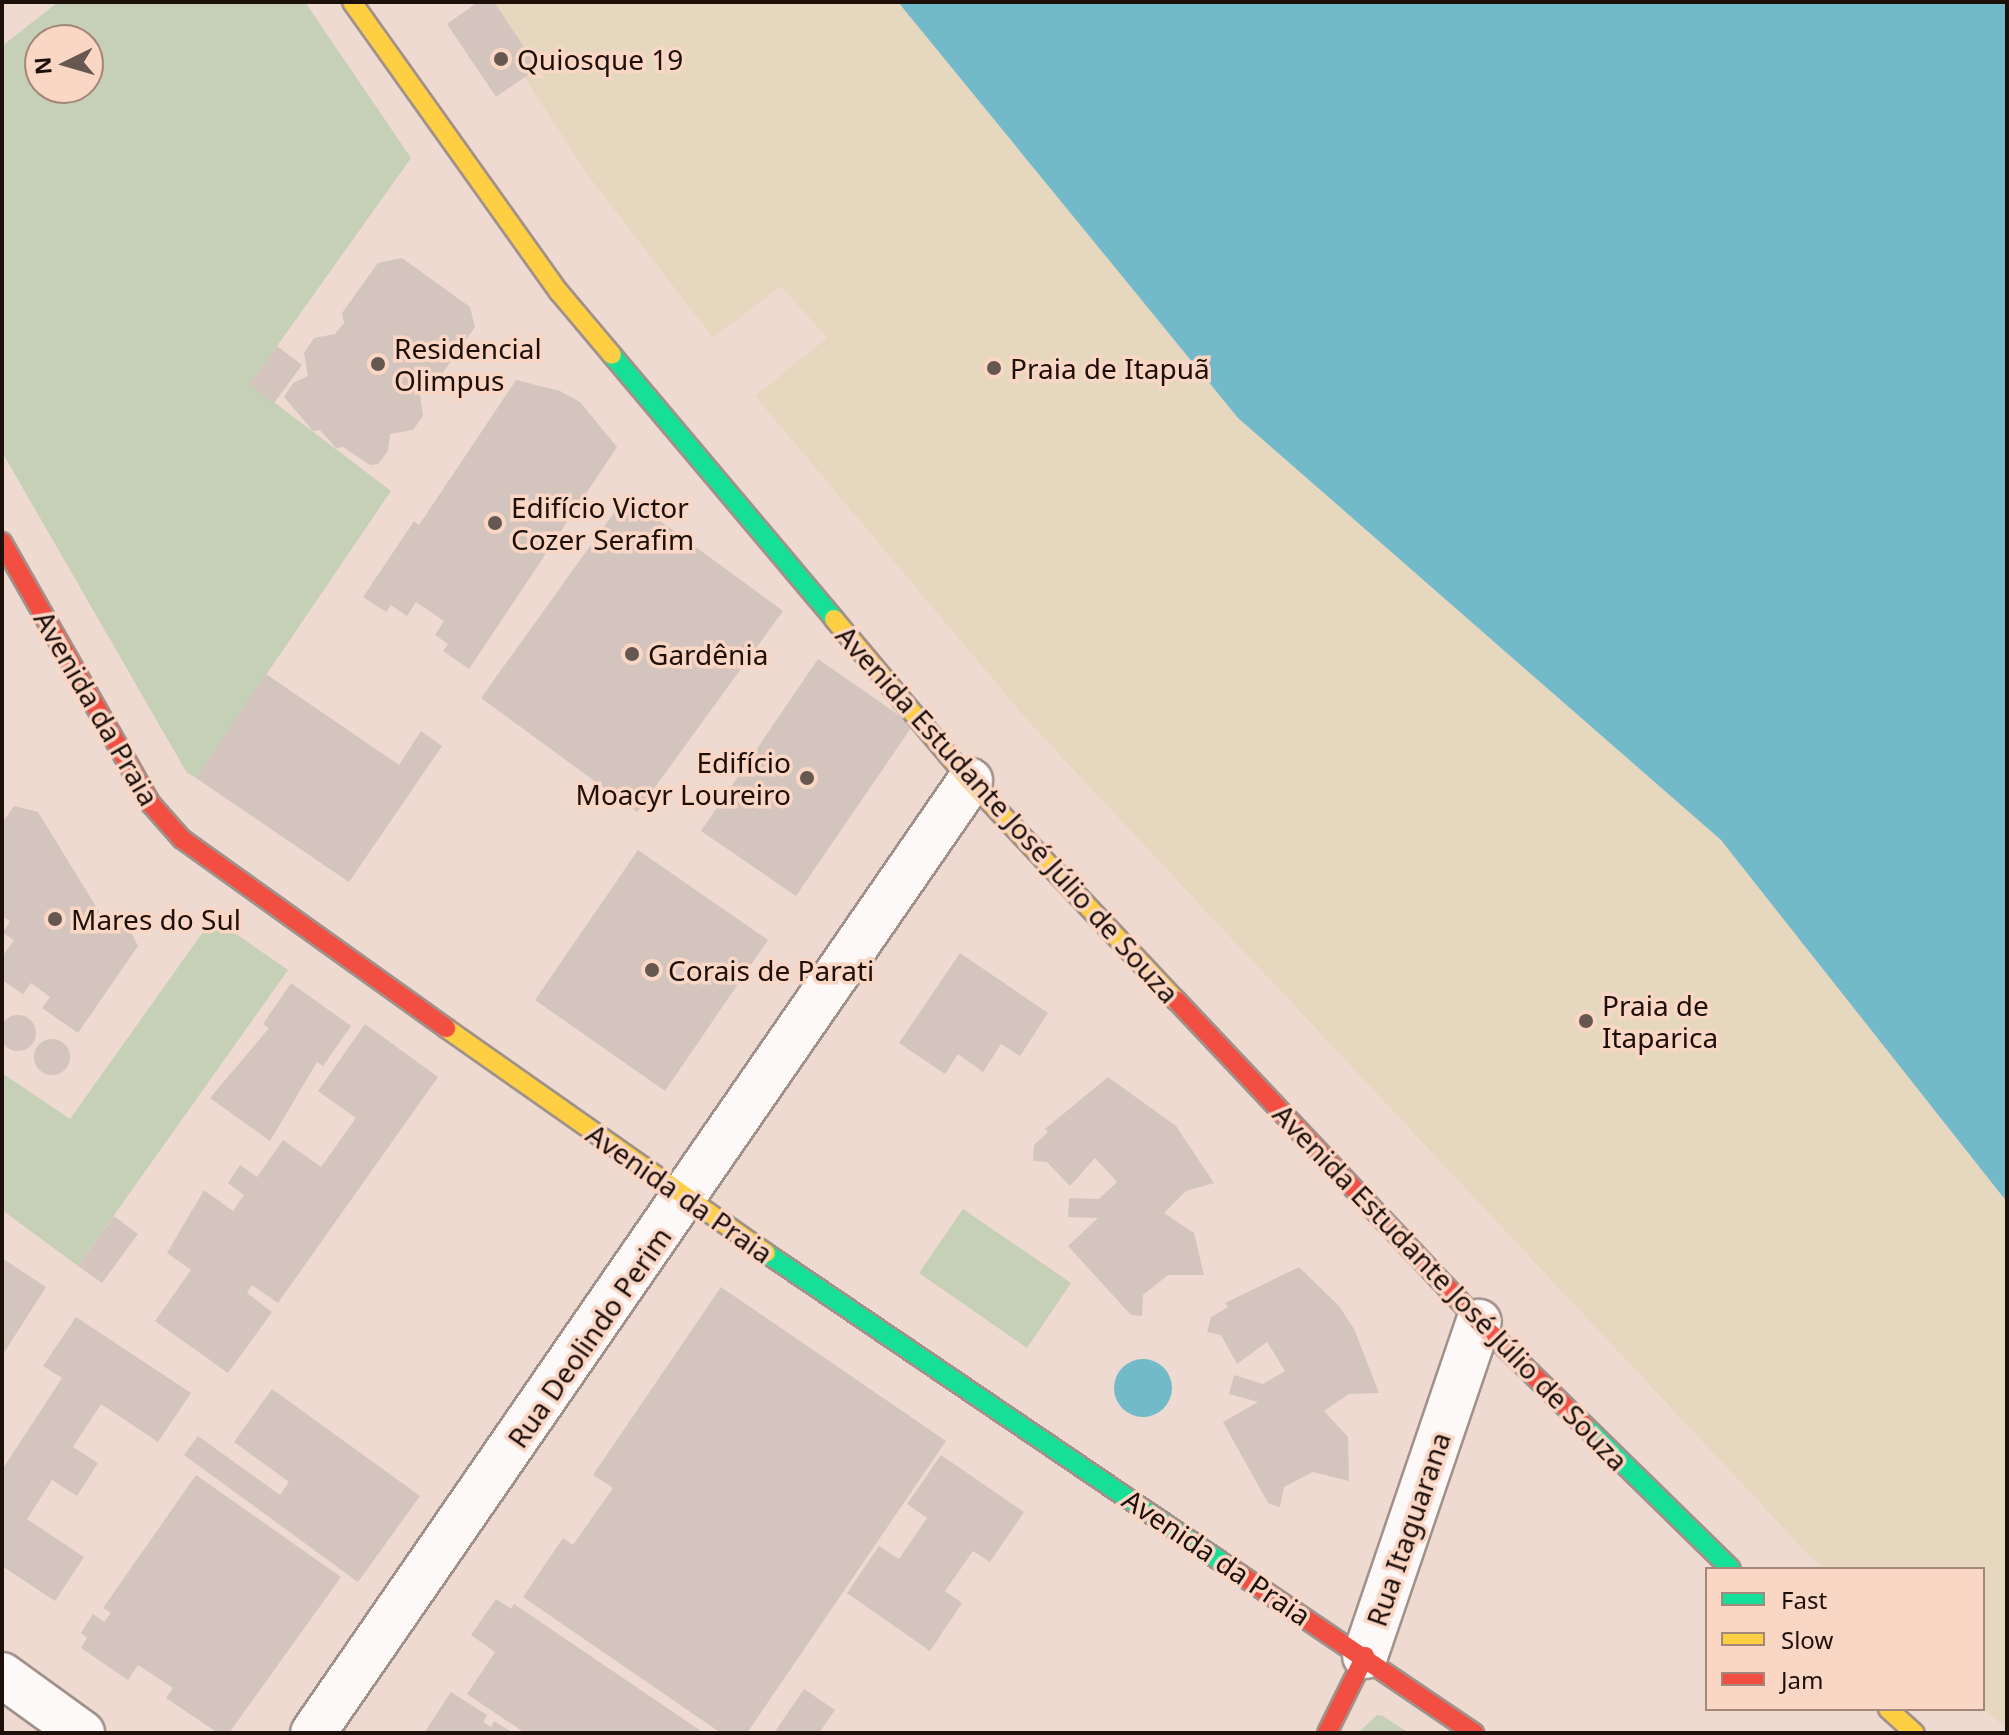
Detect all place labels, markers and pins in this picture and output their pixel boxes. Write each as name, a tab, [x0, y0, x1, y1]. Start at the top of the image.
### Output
place label: Quiosque 19	[517, 42, 683, 76]
marker: Quiosque 19	[492, 50, 510, 68]
place label: Residencial Olimpus	[394, 331, 542, 397]
place label: Praia de Itapuã	[1010, 351, 1210, 385]
marker: Residencial Olimpus	[369, 355, 387, 373]
marker: Praia de Itapuã	[985, 359, 1003, 377]
place label: Edifício Victor Cozer Serafim	[511, 490, 694, 556]
marker: Edifício Victor Cozer Serafim	[486, 514, 504, 532]
place label: Gardênia	[648, 637, 768, 671]
marker: Gardênia	[623, 645, 641, 663]
place label: Edifício Moacyr Loureiro	[576, 745, 791, 811]
marker: Edifício Moacyr Loureiro	[798, 769, 816, 787]
place label: Mares do Sul	[71, 902, 241, 936]
marker: Mares do Sul	[46, 910, 64, 928]
place label: Corais de Parati	[668, 953, 874, 987]
marker: Corais de Parati	[643, 961, 661, 979]
place label: Praia de Itaparica	[1602, 988, 1718, 1054]
marker: Praia de Itaparica	[1577, 1012, 1595, 1030]

